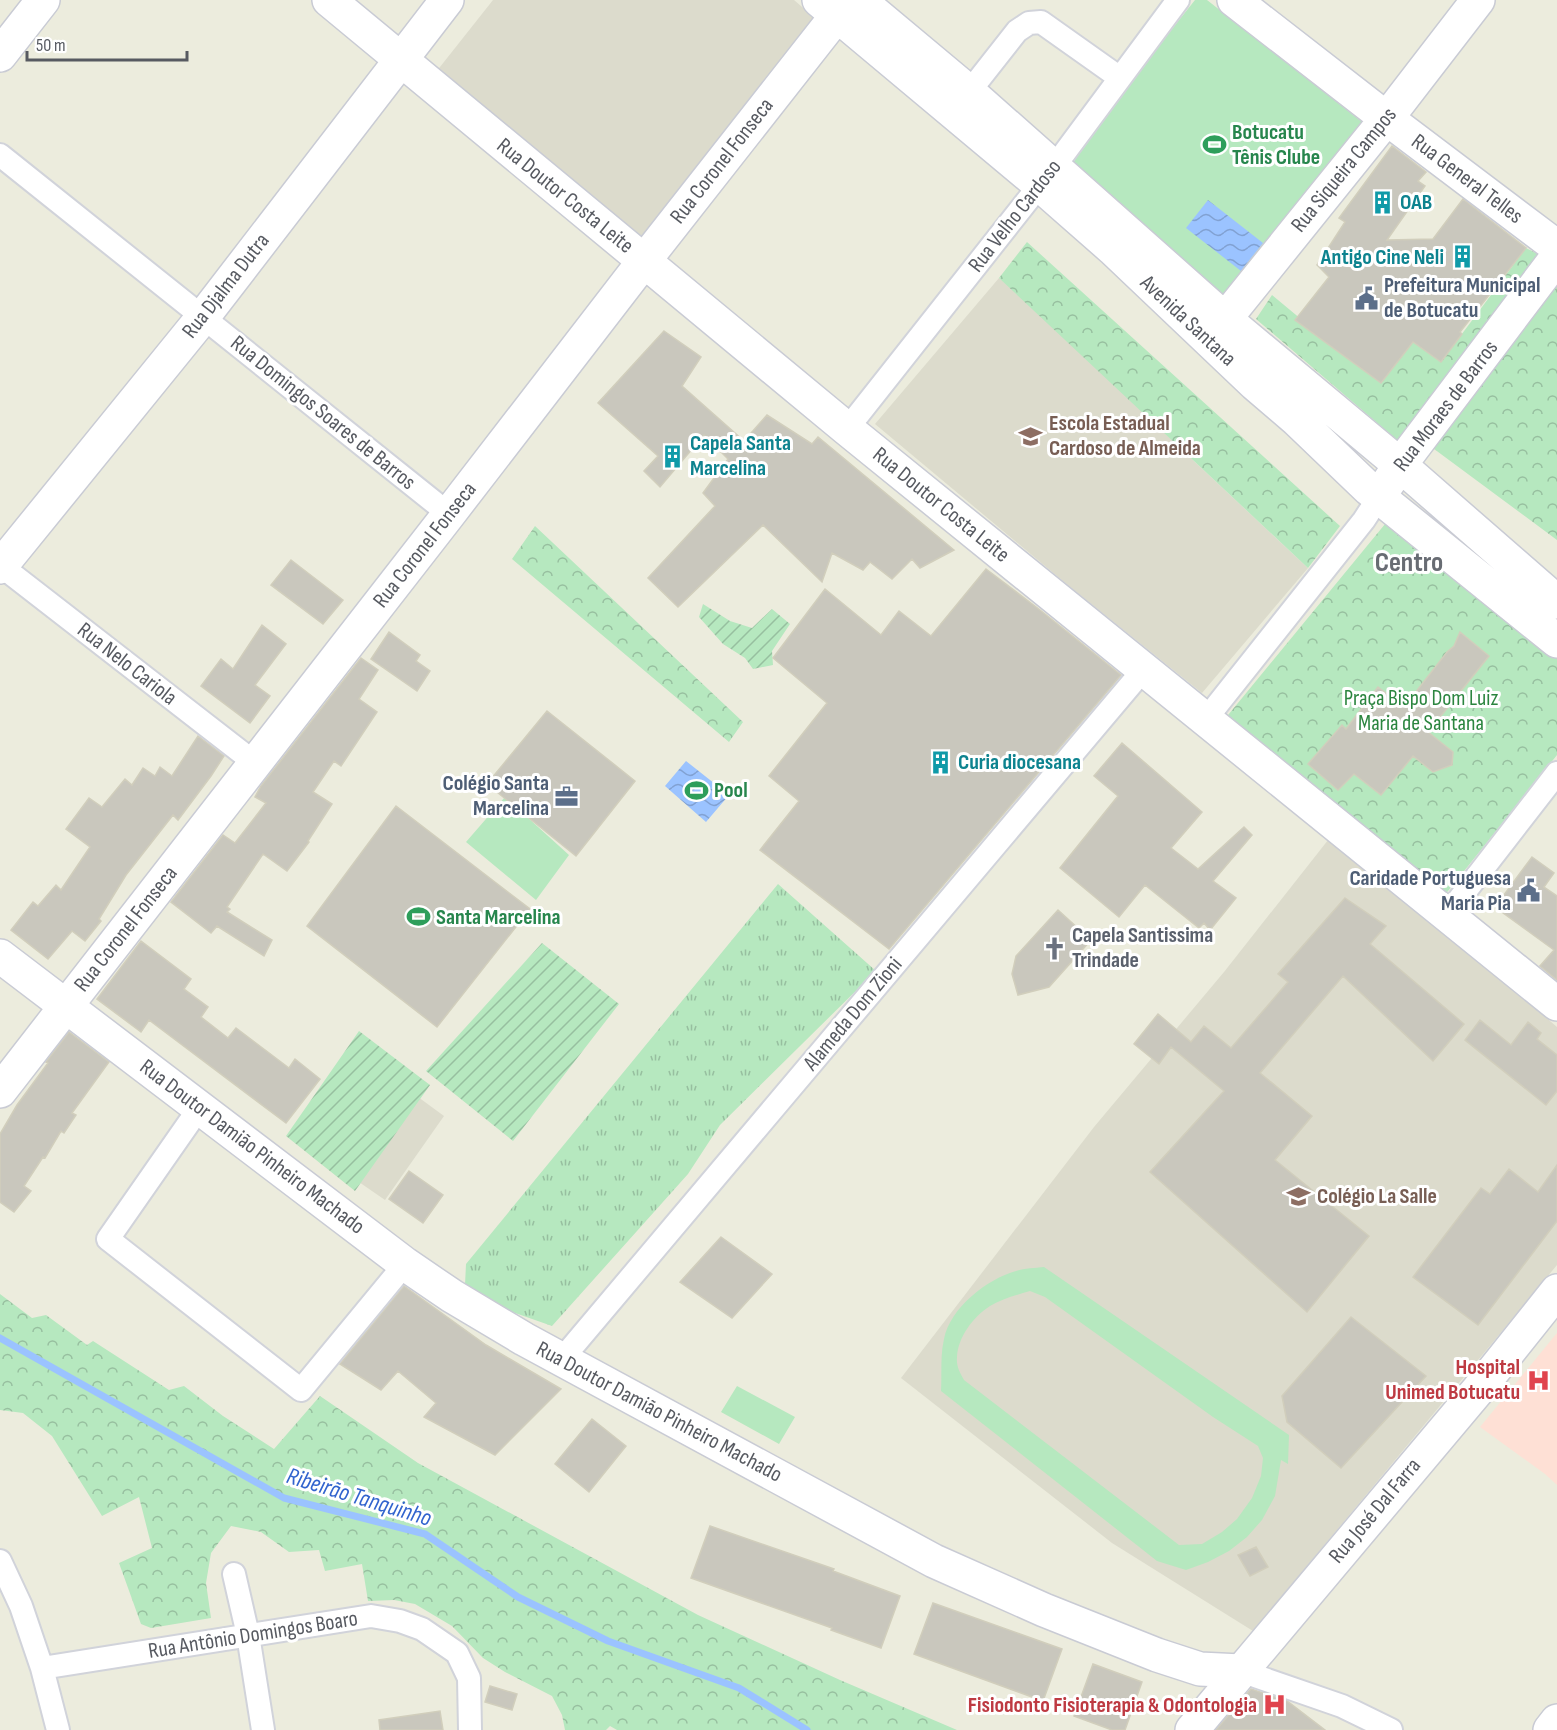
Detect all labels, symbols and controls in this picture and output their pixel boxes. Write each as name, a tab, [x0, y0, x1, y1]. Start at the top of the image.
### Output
scale bar	[27, 24, 188, 62]
text: 50 m	[36, 35, 66, 56]
street label: Rua Coronel Fonseca	[665, 93, 779, 229]
street label: Rua Siqueira Campos	[1285, 102, 1403, 238]
place label: Botucatu Tênis Clube	[1232, 119, 1320, 171]
street label: Rua General Telles	[1406, 128, 1528, 230]
sports icon: Botucatu Tênis Clube	[1201, 132, 1227, 158]
street label: Rua Doutor Costa Leite	[491, 133, 639, 259]
street label: Rua Velho Cardoso	[963, 154, 1067, 278]
building icon: OAB	[1369, 189, 1395, 215]
place label: OAB	[1400, 189, 1432, 216]
street label: Rua Djalma Dutra	[177, 228, 275, 344]
place label: Antigo Cine Neli	[1320, 244, 1444, 271]
building icon: Antigo Cine Neli	[1449, 244, 1475, 270]
street label: Avenida Santana	[1134, 269, 1242, 372]
place label: Prefeitura Municipal de Botucatu	[1384, 272, 1541, 324]
public building icon: Prefeitura Municipal de Botucatu	[1353, 285, 1379, 311]
street label: Rua Domingos Soares de Barros	[225, 330, 421, 496]
street label: Rua Moraes de Barros	[1388, 335, 1504, 477]
place label: Escola Estadual Cardoso de Almeida	[1049, 410, 1201, 462]
school or university icon: Escola Estadual Cardoso de Almeida	[1018, 423, 1044, 449]
place label: Capela Santa Marcelina	[690, 430, 791, 482]
street label: Rua Doutor Costa Leite	[867, 442, 1015, 568]
building icon: Capela Santa Marcelina	[659, 443, 685, 469]
street label: Rua Coronel Fonseca	[368, 477, 482, 613]
district label: Centro	[1375, 546, 1443, 579]
street label: Rua Nelo Cariola	[72, 617, 182, 711]
park label: Praça Bispo Dom Luiz Maria de Santana	[1344, 685, 1498, 737]
building icon: Curia diocesana	[927, 749, 953, 775]
place label: Curia diocesana	[958, 749, 1081, 776]
place label: Colégio Santa Marcelina	[443, 770, 549, 822]
sports icon: Pool	[683, 777, 709, 803]
place label: Pool	[714, 777, 748, 804]
office icon: Colégio Santa Marcelina	[554, 783, 580, 809]
street label: Rua Coronel Fonseca	[69, 861, 183, 997]
place label: Caridade Portuguesa Maria Pia	[1349, 865, 1511, 917]
public building icon: Caridade Portuguesa Maria Pia	[1516, 878, 1542, 904]
sports icon: Santa Marcelina	[405, 904, 431, 930]
place label: Santa Marcelina	[436, 904, 561, 931]
place label: Capela Santissima Trindade	[1072, 922, 1213, 974]
church icon: Capela Santissima Trindade	[1041, 935, 1067, 961]
street label: Alameda Dom Zioni	[797, 952, 908, 1077]
street label: Rua Doutor Damião Pinheiro Machado	[134, 1054, 370, 1240]
school or university icon: Colégio La Salle	[1286, 1183, 1312, 1209]
place label: Colégio La Salle	[1317, 1183, 1437, 1210]
street label: Rua Doutor Damião Pinheiro Machado	[531, 1336, 787, 1488]
place label: Hospital Unimed Botucatu	[1385, 1354, 1520, 1406]
hospital icon: Hospital Unimed Botucatu	[1525, 1367, 1551, 1393]
street label: Rua José Dal Farra	[1323, 1453, 1427, 1569]
water label: Ribeirão Tanquinho	[283, 1461, 435, 1533]
street label: Rua Antônio Domingos Boaro	[146, 1605, 360, 1665]
place label: Fisiodonto Fisioterapia & Odontologia	[968, 1692, 1257, 1719]
hospital icon: Fisiodonto Fisioterapia & Odontologia	[1262, 1692, 1288, 1718]

